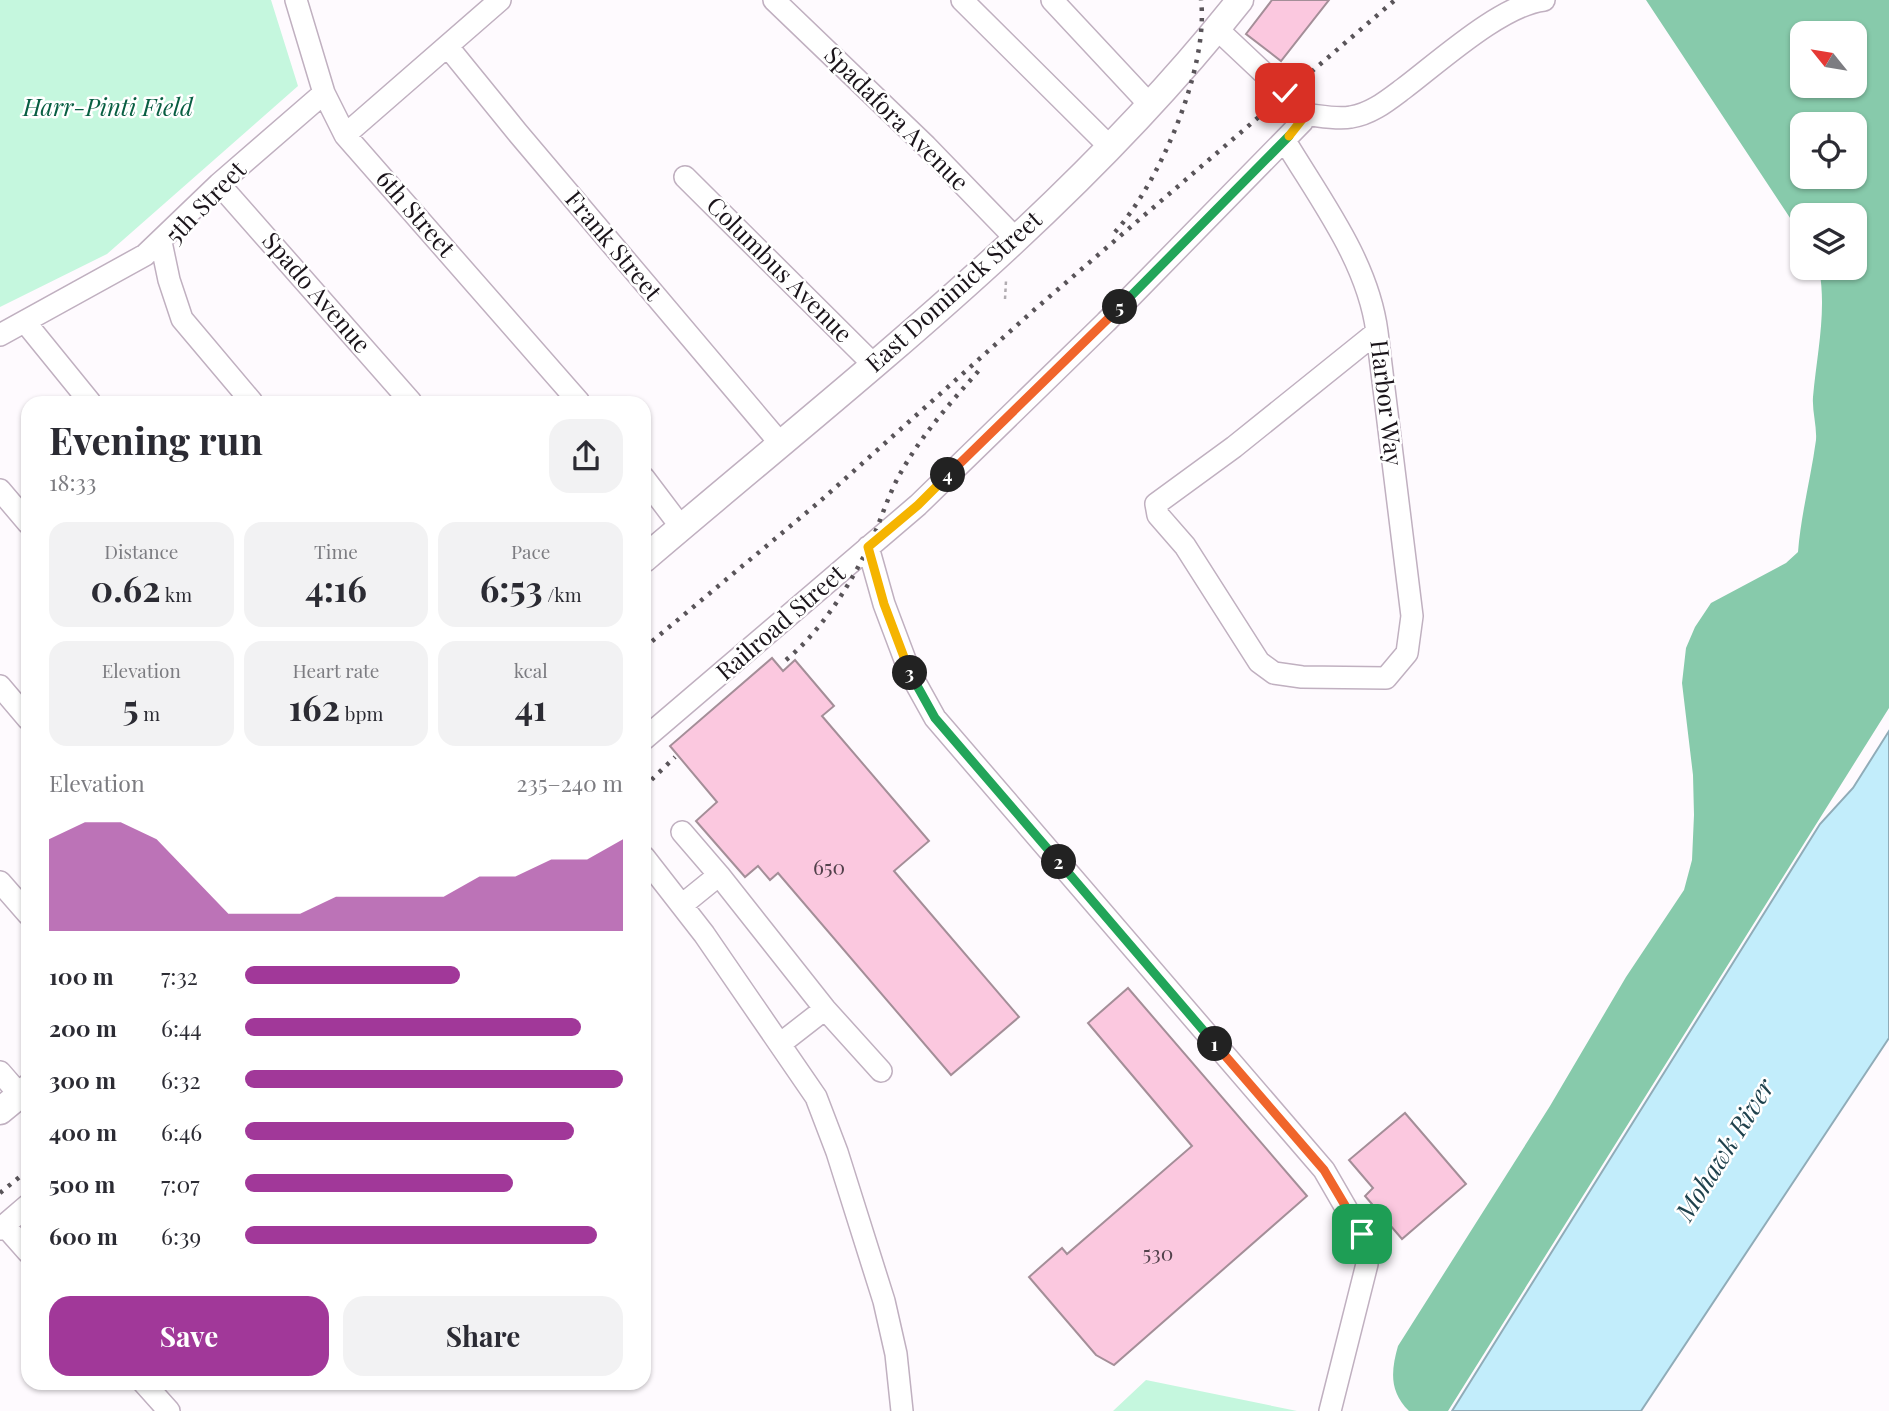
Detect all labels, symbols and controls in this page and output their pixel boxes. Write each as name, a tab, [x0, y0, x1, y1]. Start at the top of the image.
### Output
north arrow	[1790, 21, 1867, 98]
map controls	[1790, 21, 1867, 280]
street label: Spadafora Avenue	[818, 38, 977, 197]
pin	[1255, 63, 1315, 123]
icon: check	[1266, 74, 1304, 112]
park label: Harr-Pinti Field	[22, 90, 194, 122]
button: locate	[1790, 112, 1867, 189]
street label: 5th Street	[157, 153, 252, 250]
street label: 6th Street	[370, 162, 463, 263]
street label: Frank Street	[559, 183, 670, 307]
street label: Columbus Avenue	[700, 189, 860, 349]
street label: East Dominick Street	[858, 202, 1048, 378]
button: layers	[1790, 203, 1867, 280]
street label: Spado Avenue	[256, 224, 379, 359]
pin: 5	[1102, 290, 1138, 324]
text: 5	[1115, 293, 1124, 319]
street label: Harbor Way	[1364, 338, 1412, 468]
text: Evening run	[49, 414, 263, 465]
button: share	[549, 419, 623, 493]
pin: 4	[930, 458, 965, 492]
text: 4	[942, 461, 953, 487]
text: 18:33	[49, 466, 96, 497]
text: Distance	[104, 538, 178, 564]
text: Time	[314, 538, 358, 564]
text: Pace	[511, 538, 550, 564]
street label: Railroad Street	[708, 556, 851, 686]
text: 0.62	[91, 564, 161, 611]
text: 4:16	[305, 564, 367, 611]
text: 6:53	[480, 564, 543, 611]
text: km	[161, 581, 192, 607]
text: /km	[543, 581, 582, 607]
pin: 3	[892, 656, 928, 690]
text: Elevation	[102, 657, 181, 683]
text: Heart rate	[293, 657, 379, 683]
text: kcal	[514, 657, 548, 683]
text: 3	[905, 659, 914, 685]
text: 5	[122, 683, 139, 730]
text: 162	[289, 683, 340, 730]
text: 41	[515, 683, 547, 730]
text: m	[139, 700, 160, 726]
text: bpm	[340, 700, 383, 726]
text: Elevation	[49, 767, 145, 798]
text: 235–240 m	[517, 767, 623, 798]
pin: 2	[1042, 844, 1076, 880]
text: 2	[1054, 848, 1063, 874]
house number: 650	[813, 852, 845, 880]
text: 100 m	[49, 960, 114, 991]
text: 7:32	[161, 960, 198, 991]
text: 200 m	[49, 1012, 117, 1043]
text: 6:44	[161, 1012, 202, 1043]
pin: 1	[1198, 1026, 1232, 1062]
text: 1	[1211, 1030, 1218, 1056]
text: 300 m	[49, 1064, 116, 1095]
text: 6:32	[161, 1064, 200, 1095]
water label: Mohawk River	[1666, 1071, 1782, 1228]
text: 400 m	[49, 1116, 117, 1147]
text: 6:46	[161, 1116, 202, 1147]
text: 500 m	[49, 1168, 115, 1199]
text: 7:07	[161, 1168, 200, 1199]
pin	[1332, 1204, 1392, 1264]
icon: arrive	[1343, 1215, 1381, 1253]
text: 600 m	[49, 1220, 118, 1251]
text: 6:39	[161, 1220, 201, 1251]
house number: 530	[1143, 1238, 1173, 1266]
button: Save	[49, 1296, 329, 1376]
button: Share	[343, 1296, 623, 1376]

